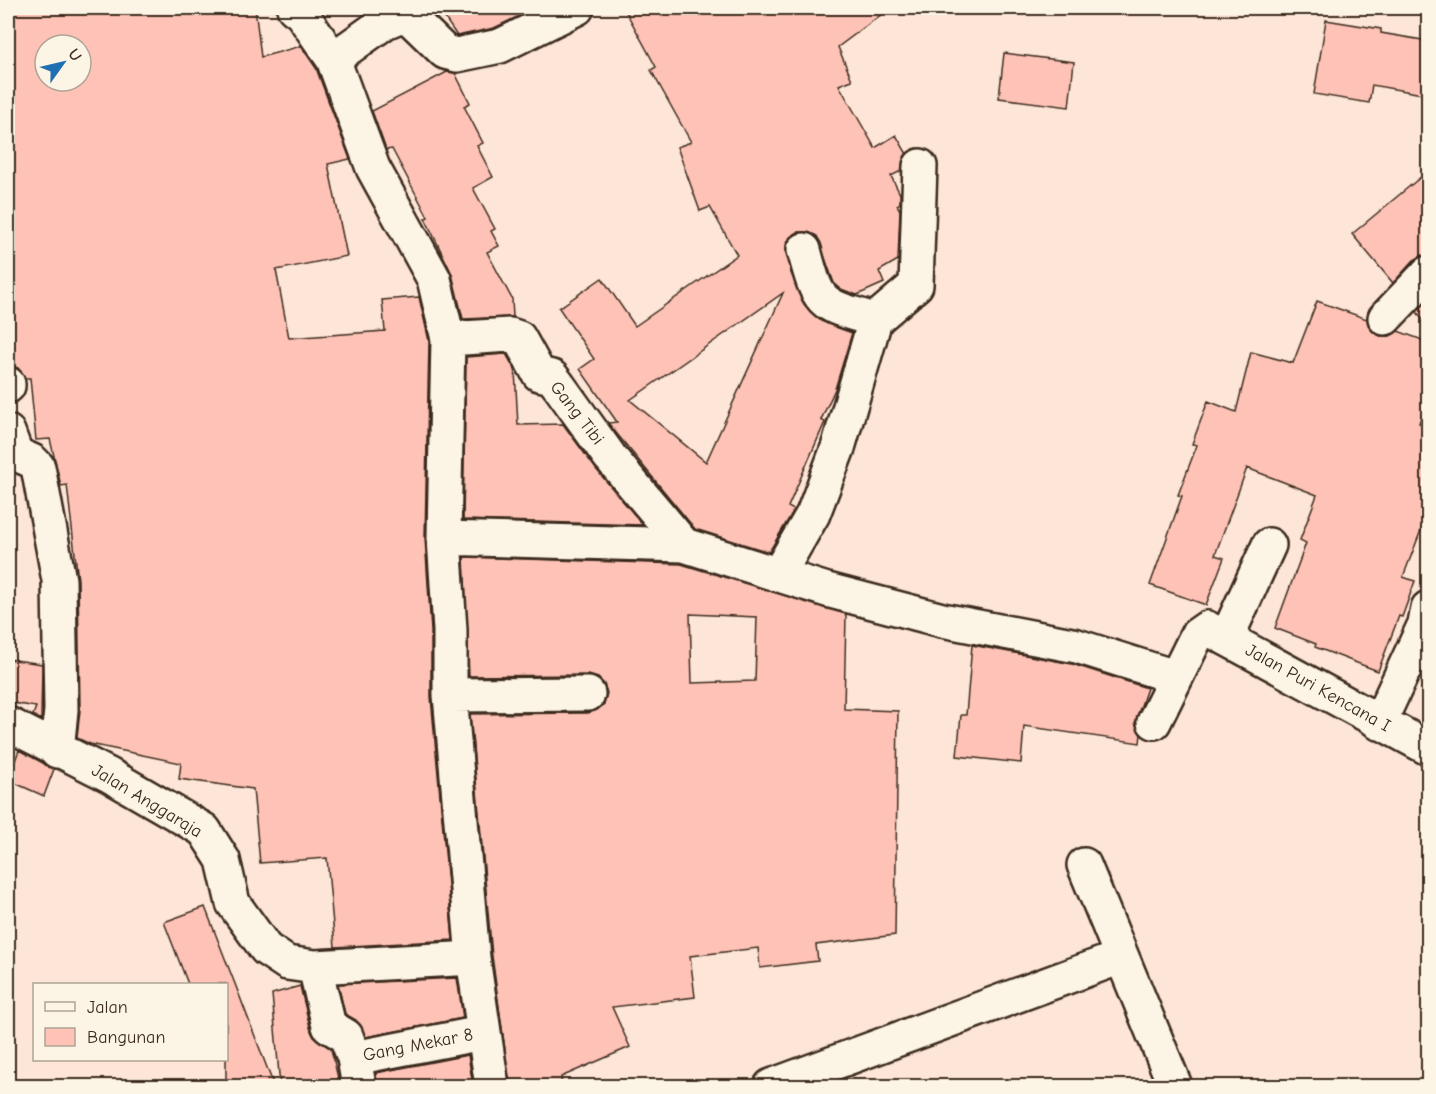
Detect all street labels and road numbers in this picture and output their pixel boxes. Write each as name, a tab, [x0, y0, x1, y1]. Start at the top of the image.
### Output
street label: Gang Tibi	[546, 377, 608, 449]
street label: Jalan Puri Kencana I	[1242, 639, 1394, 737]
street label: Jalan Anggaraja	[88, 760, 206, 842]
street label: Gang Mekar 8	[361, 1024, 475, 1066]

